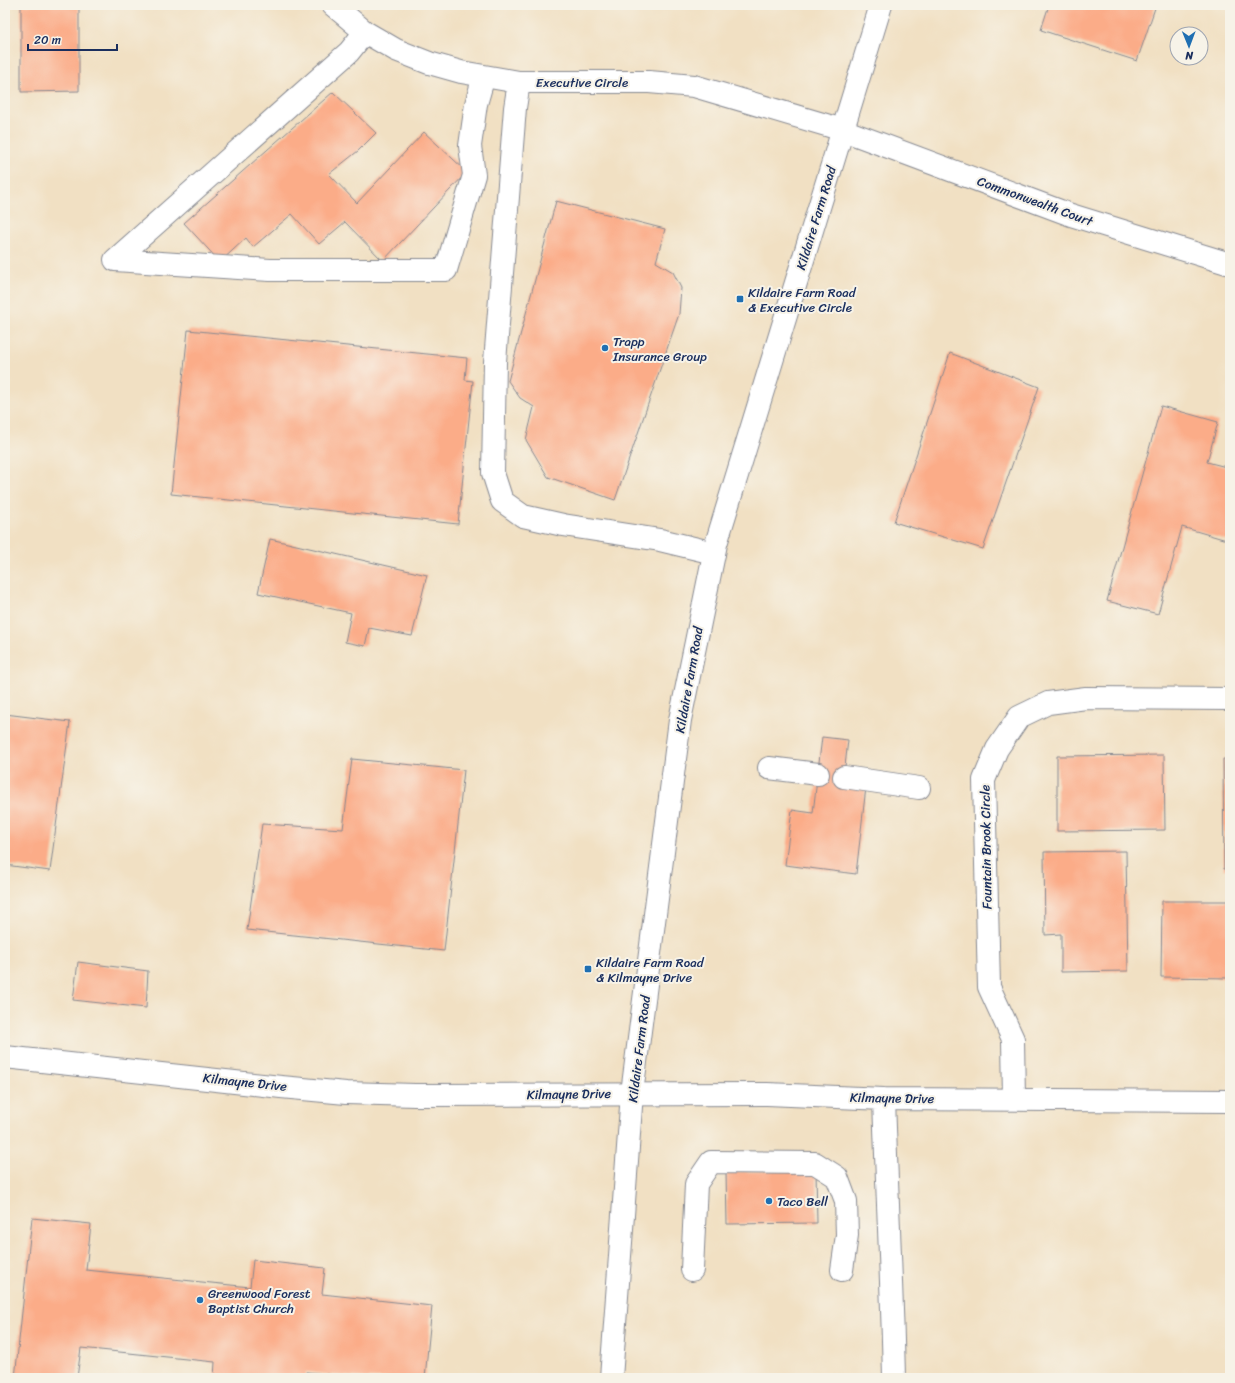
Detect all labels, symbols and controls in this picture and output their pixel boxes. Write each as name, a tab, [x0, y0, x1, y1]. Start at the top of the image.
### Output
scale bar	[28, 26, 117, 52]
north arrow	[1169, 26, 1209, 66]
text: 20 m	[34, 29, 61, 51]
text: N	[1185, 46, 1194, 65]
street label: Executive Circle	[536, 71, 628, 94]
street label: Kildaire Farm Road	[789, 162, 843, 273]
street label: Commonwealth Court	[974, 169, 1097, 233]
place label: Kildaire Farm Road & Executive Circle	[748, 281, 857, 319]
marker: Kildaire Farm Road & Executive Circle	[735, 294, 745, 304]
place label: Trapp Insurance Group	[612, 330, 707, 368]
marker: Trapp Insurance Group	[600, 343, 610, 353]
street label: Kildaire Farm Road	[668, 624, 710, 735]
street label: Fountain Brook Circle	[973, 784, 999, 910]
place label: Kildaire Farm Road & Kilmayne Drive	[596, 951, 705, 989]
marker: Kildaire Farm Road & Kilmayne Drive	[583, 964, 593, 974]
street label: Kildaire Farm Road	[621, 993, 657, 1104]
street label: Kilmayne Drive	[202, 1066, 289, 1098]
street label: Kilmayne Drive	[527, 1082, 612, 1106]
street label: Kilmayne Drive	[850, 1086, 935, 1110]
place label: Taco Bell	[777, 1190, 828, 1213]
marker: Taco Bell	[764, 1196, 774, 1206]
place label: Greenwood Forest Baptist Church	[208, 1282, 311, 1320]
marker: Greenwood Forest Baptist Church	[195, 1295, 205, 1305]

